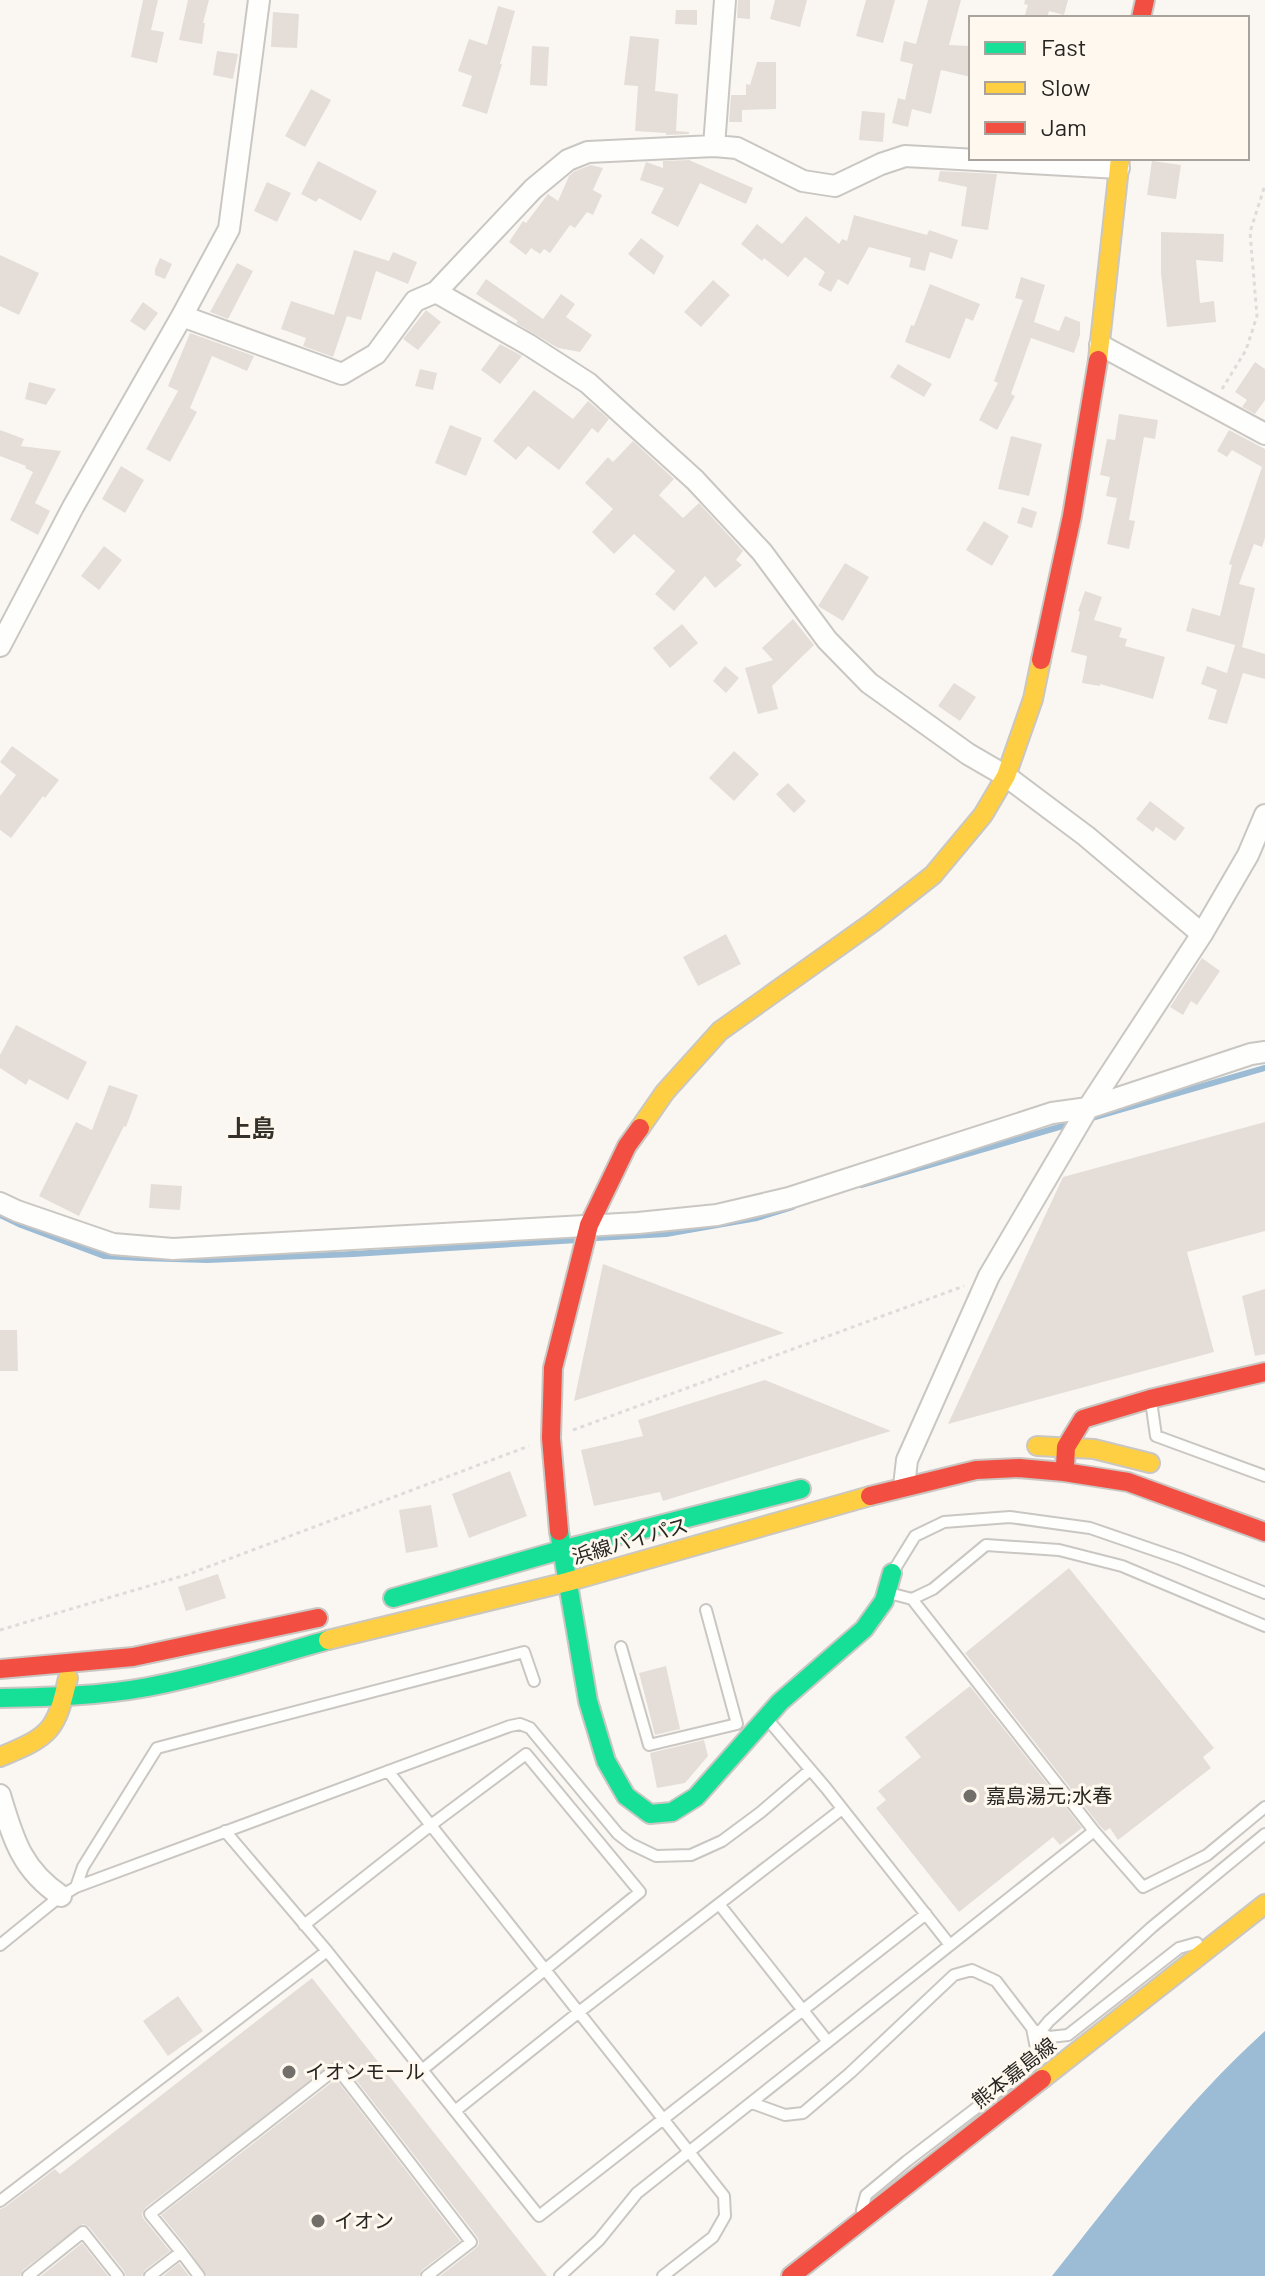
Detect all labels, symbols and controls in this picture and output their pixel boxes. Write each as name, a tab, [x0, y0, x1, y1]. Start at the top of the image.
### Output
legend	[969, 16, 1249, 160]
text: Fast	[1041, 32, 1086, 61]
text: Slow	[1041, 72, 1090, 101]
text: Jam	[1041, 112, 1087, 141]
district label: 上島	[227, 1113, 275, 1142]
street label: 浜線バイパス	[569, 1512, 691, 1568]
place label: 嘉島湯元;水春	[986, 1783, 1112, 1807]
marker: 嘉島湯元;水春	[961, 1787, 979, 1805]
street label: 熊本嘉島線	[967, 2032, 1060, 2112]
place label: イオンモール	[305, 2059, 425, 2083]
marker: イオンモール	[280, 2063, 298, 2081]
place label: イオン	[334, 2208, 394, 2232]
marker: イオン	[309, 2212, 327, 2230]

